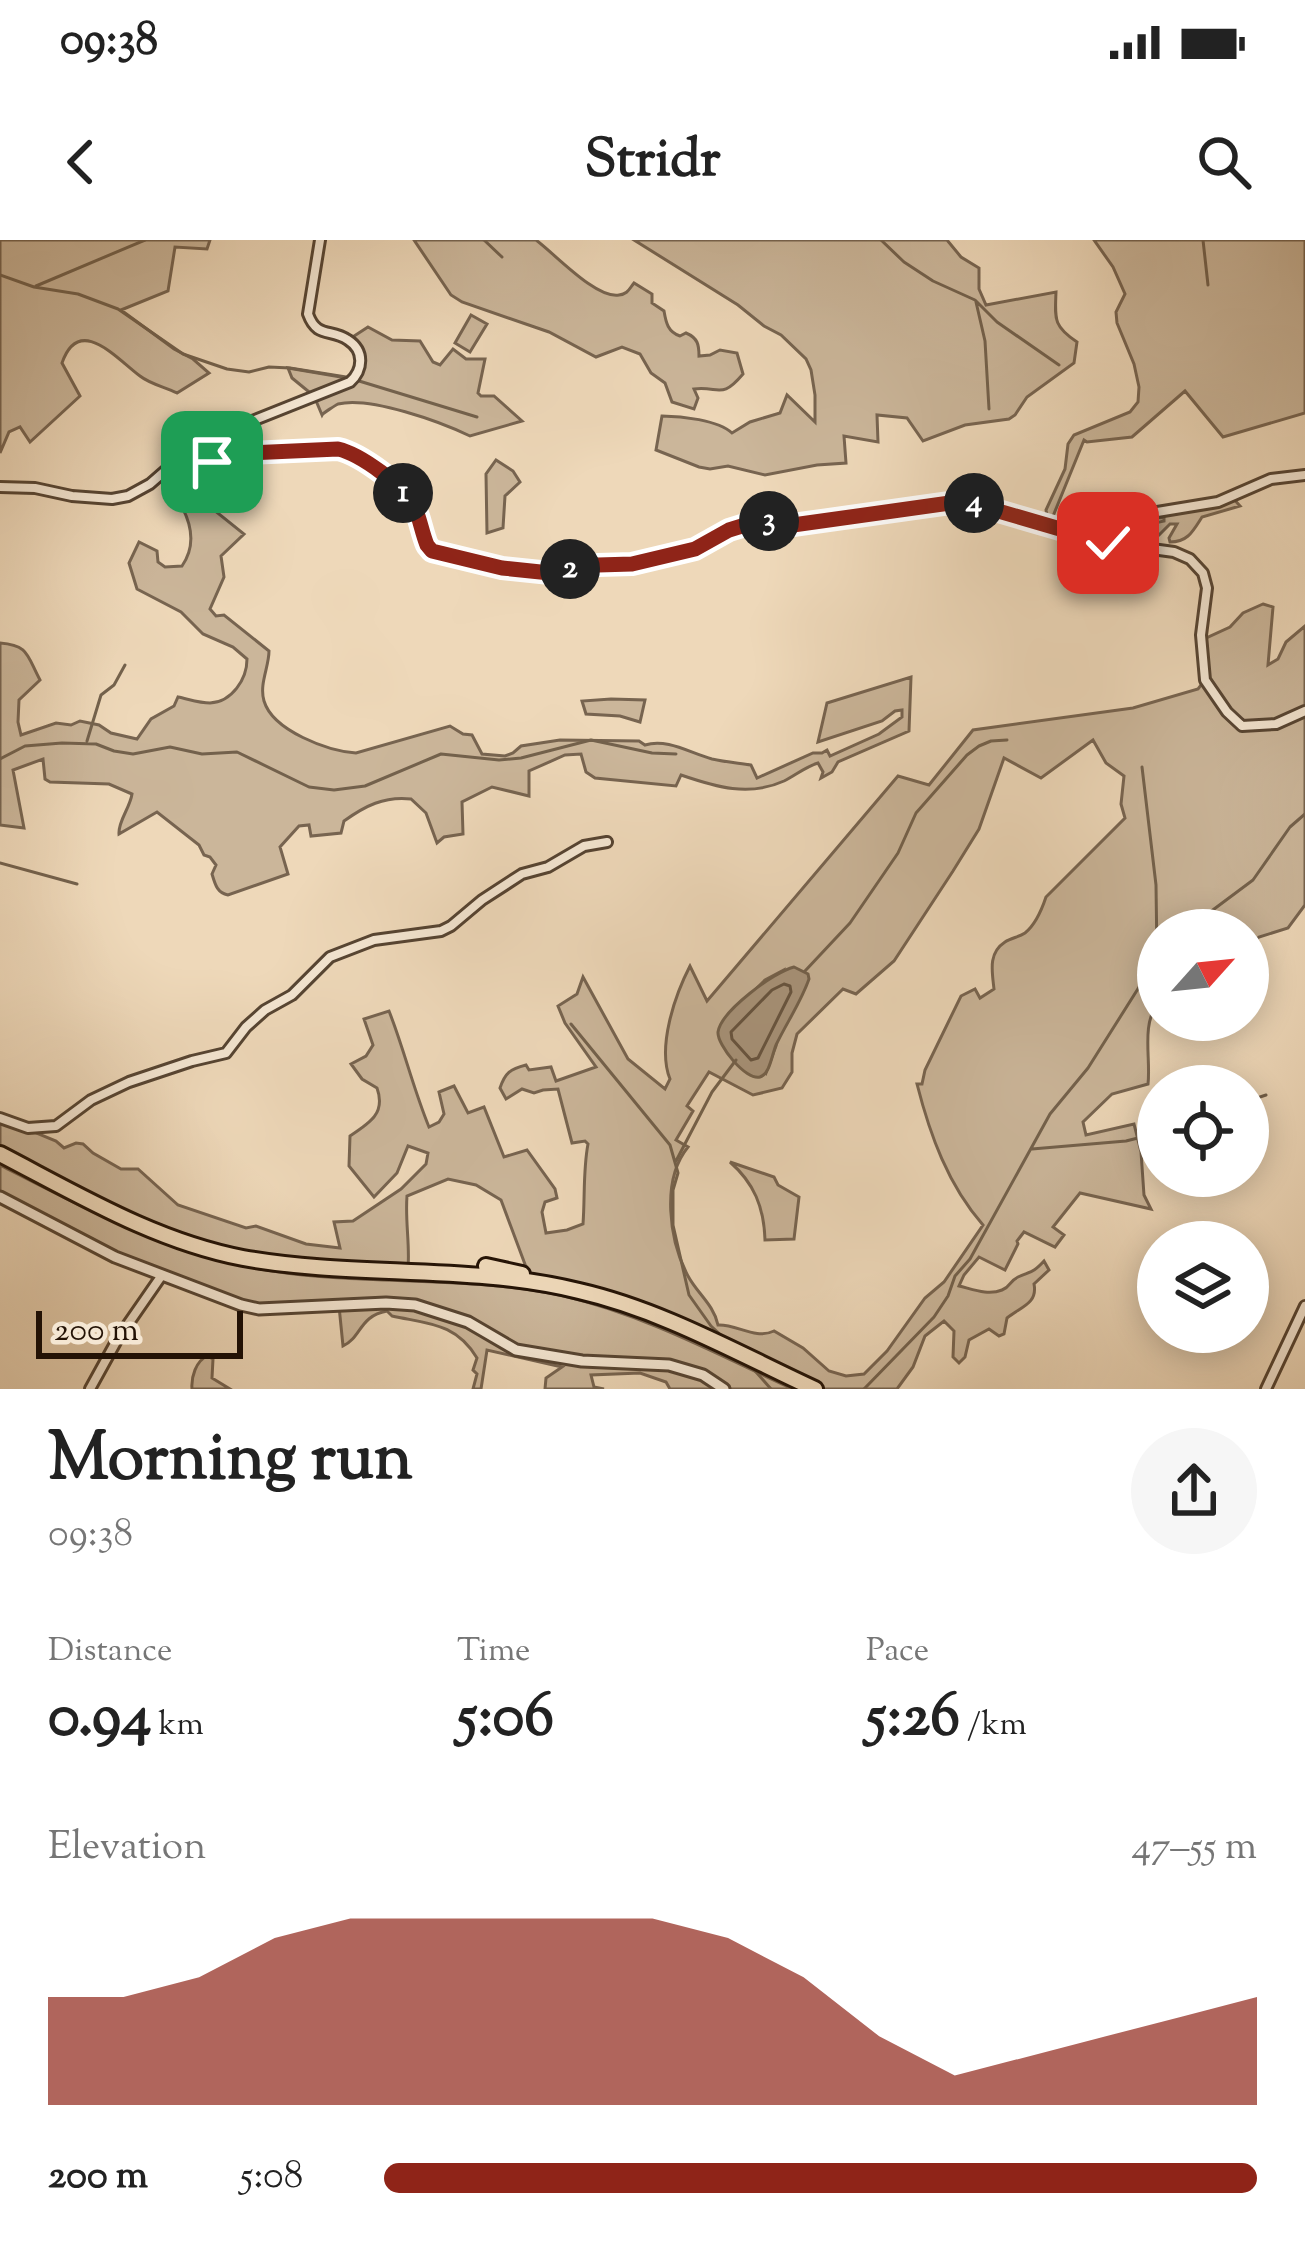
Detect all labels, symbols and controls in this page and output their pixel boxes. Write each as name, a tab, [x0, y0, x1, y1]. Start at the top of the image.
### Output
text: 09:38	[60, 10, 158, 75]
text: Stridr	[584, 123, 721, 201]
icon: back	[48, 129, 114, 195]
icon: search	[1191, 129, 1257, 195]
pin	[161, 411, 263, 513]
icon: arrive	[179, 429, 245, 495]
pin: 1	[373, 463, 433, 523]
text: 1	[397, 469, 409, 517]
pin: 4	[944, 473, 1004, 533]
text: 4	[966, 479, 982, 527]
pin: 3	[739, 491, 799, 551]
pin	[1057, 492, 1159, 594]
text: 3	[762, 497, 776, 545]
icon: check	[1075, 510, 1141, 576]
pin: 2	[540, 539, 600, 599]
text: 2	[562, 545, 578, 593]
north arrow	[1137, 909, 1269, 1041]
map controls	[1137, 909, 1269, 1353]
button: locate	[1137, 1065, 1269, 1197]
button: layers	[1137, 1221, 1269, 1353]
scale bar	[36, 1305, 243, 1358]
text: 200 m	[54, 1308, 139, 1356]
text: Morning run	[48, 1415, 413, 1510]
button: share	[1131, 1428, 1257, 1554]
text: 09:38	[48, 1508, 133, 1564]
text: Distance	[48, 1628, 172, 1676]
text: Time	[457, 1628, 530, 1676]
text: Pace	[866, 1628, 929, 1676]
text: 0.94	[48, 1676, 151, 1763]
text: 5:06	[457, 1676, 554, 1763]
text: 5:26	[866, 1676, 960, 1763]
text: km	[151, 1702, 204, 1750]
text: /km	[960, 1702, 1027, 1750]
text: Elevation	[48, 1821, 206, 1877]
text: 47–55 m	[1131, 1821, 1257, 1877]
text: 200 m	[48, 2150, 148, 2206]
text: 5:08	[240, 2150, 303, 2206]

